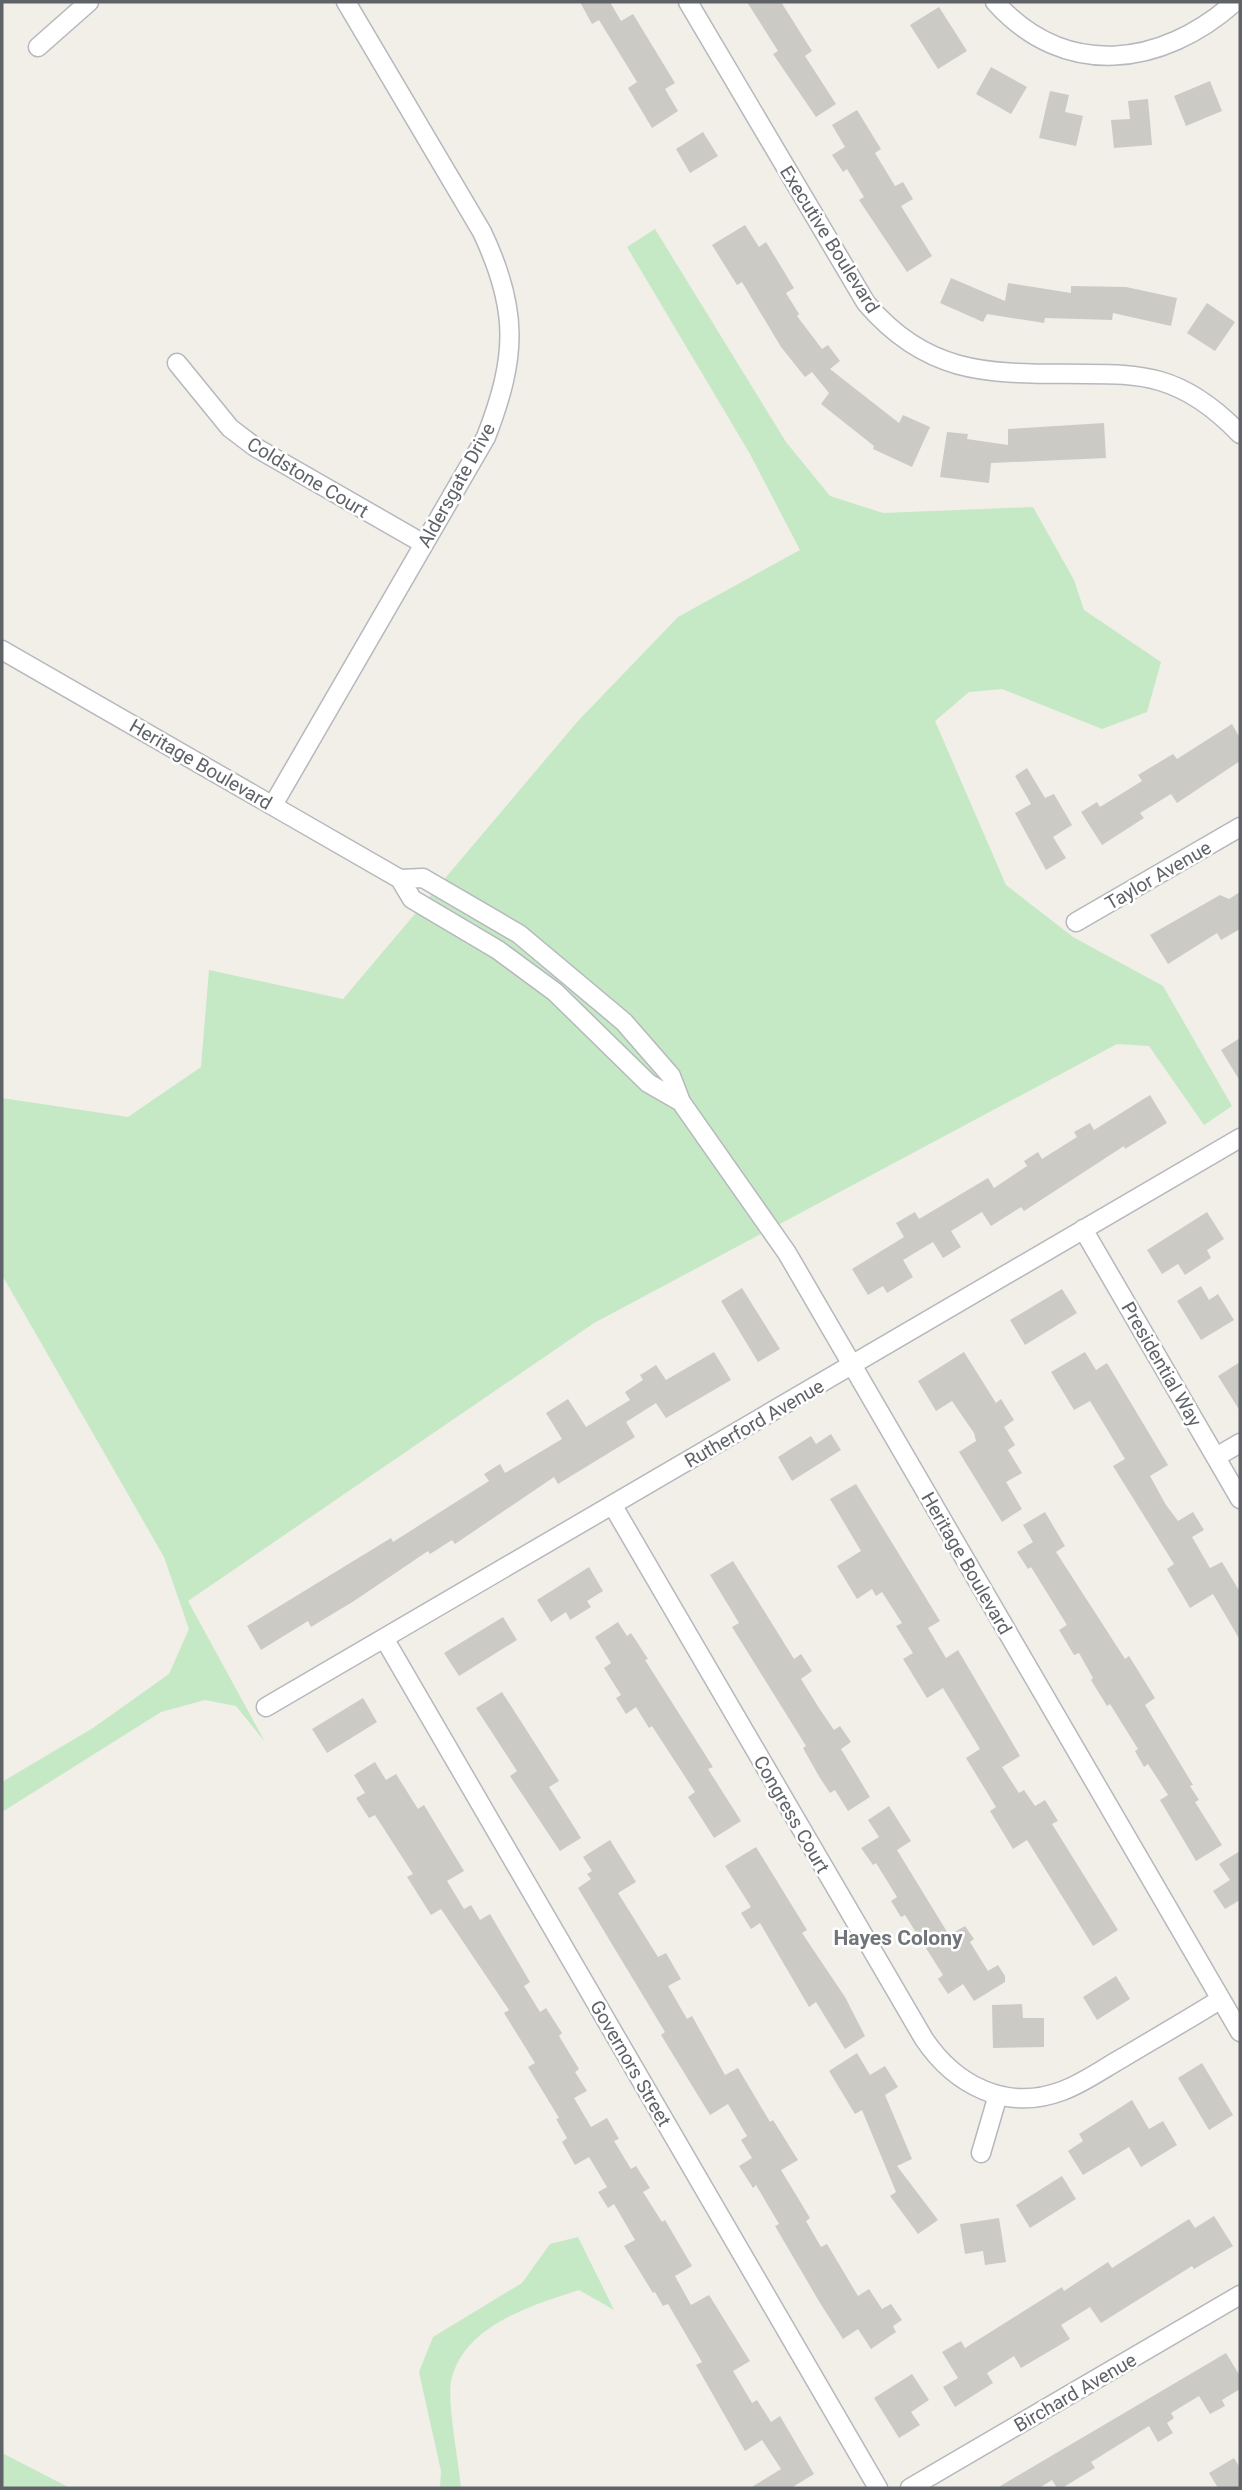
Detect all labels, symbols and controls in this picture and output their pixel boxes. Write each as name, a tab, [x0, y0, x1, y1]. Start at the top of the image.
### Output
street label: Executive Boulevard	[775, 161, 884, 317]
street label: Aldersgate Drive	[413, 419, 500, 551]
street label: Coldstone Court	[243, 432, 373, 523]
street label: Heritage Boulevard	[125, 714, 276, 815]
street label: Taylor Avenue	[1101, 836, 1215, 915]
street label: Presidential Way	[1117, 1298, 1207, 1431]
street label: Rutherford Avenue	[681, 1374, 828, 1473]
street label: Heritage Boulevard	[916, 1488, 1017, 1639]
street label: Congress Court	[749, 1751, 834, 1877]
district label: Hayes Colony	[833, 1926, 963, 1950]
street label: Governors Street	[585, 1996, 676, 2130]
street label: Birchard Avenue	[1010, 2348, 1140, 2437]

